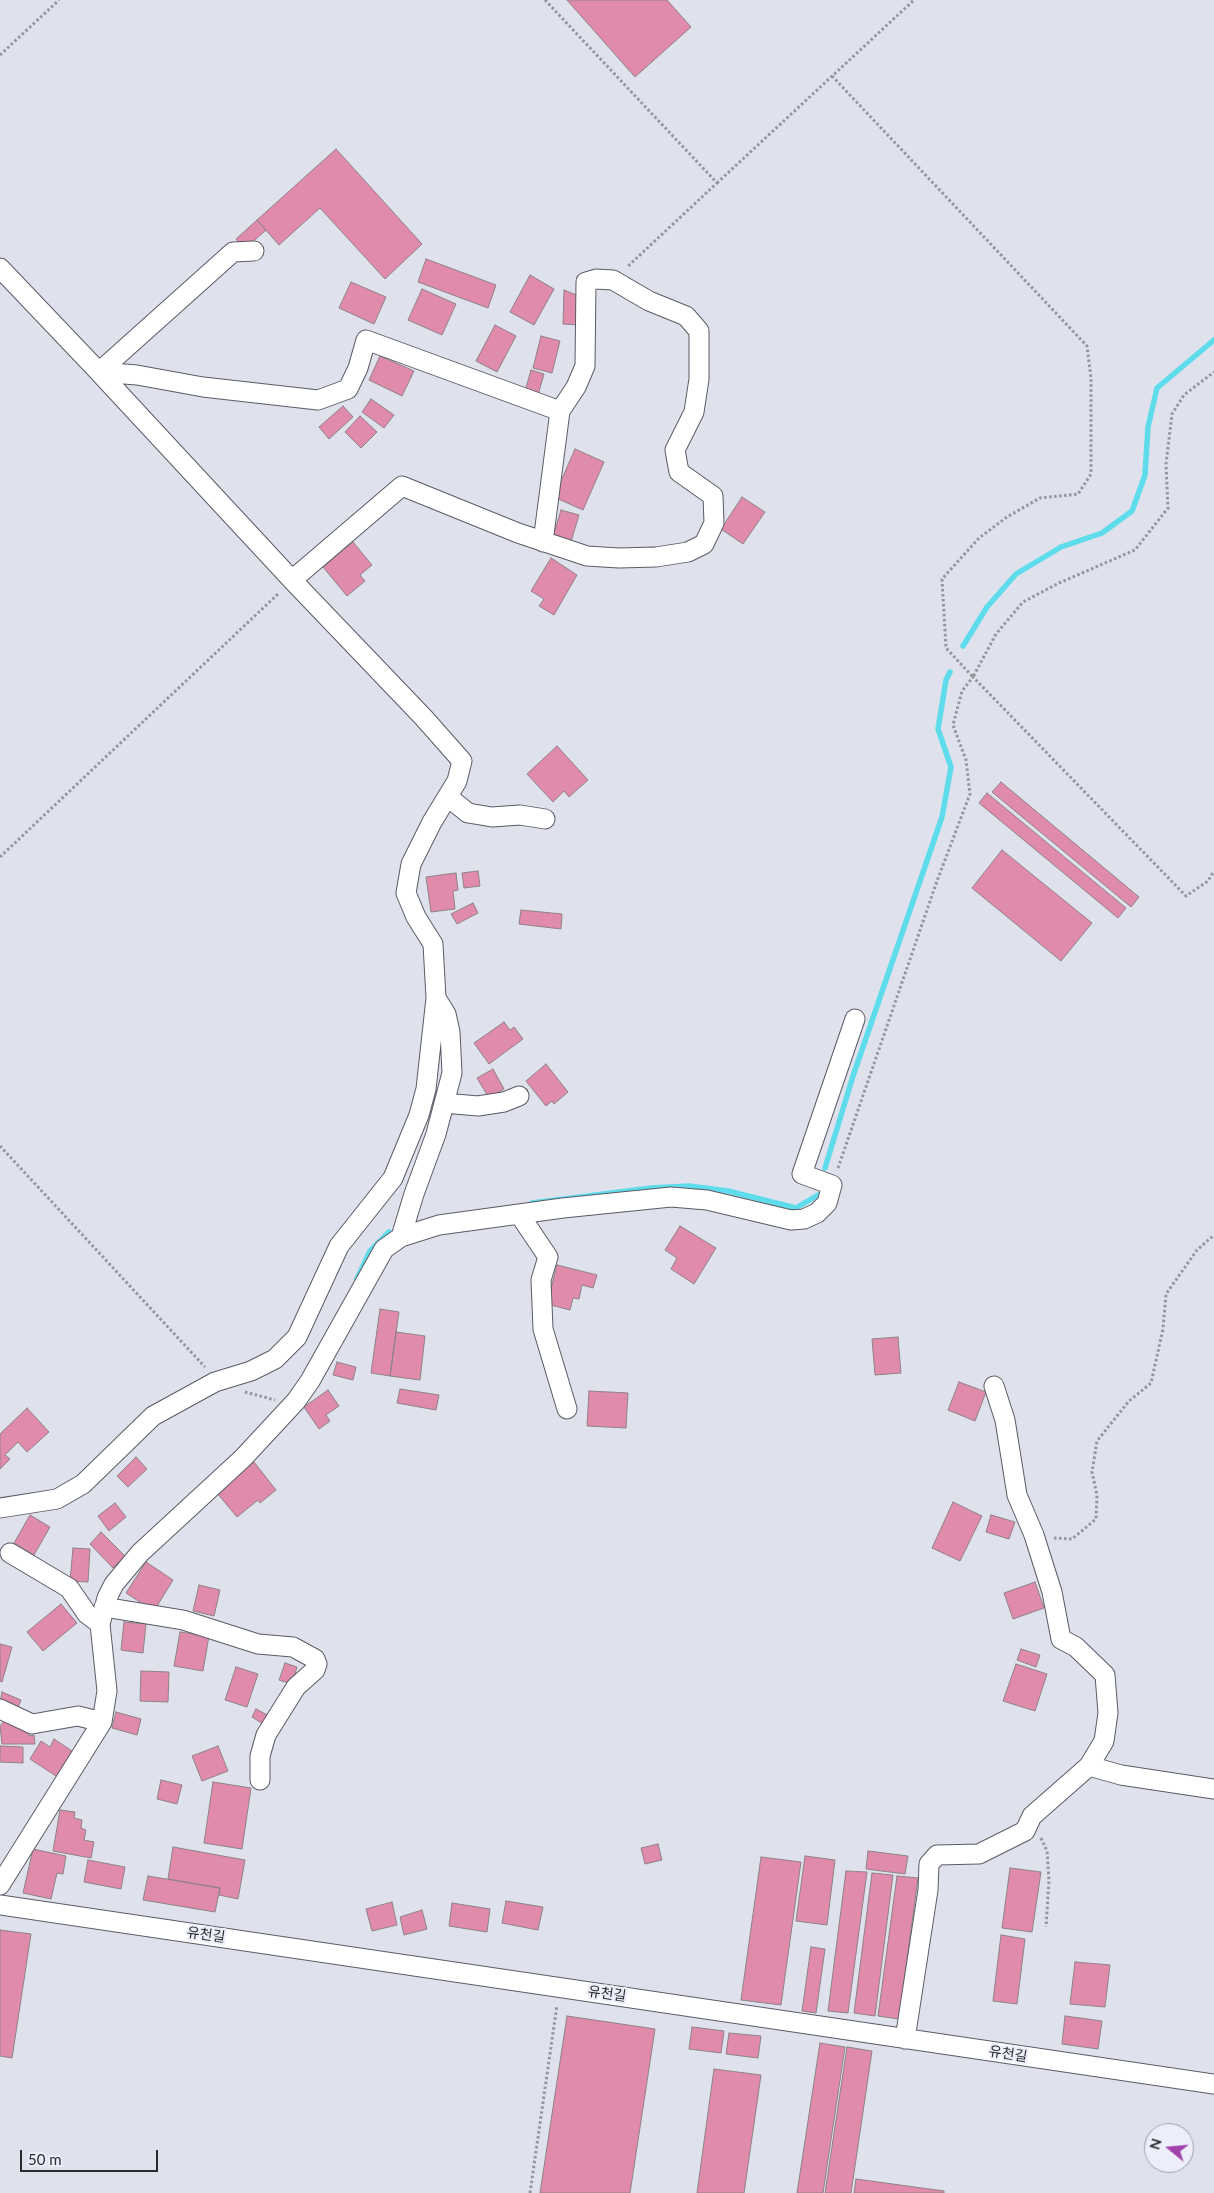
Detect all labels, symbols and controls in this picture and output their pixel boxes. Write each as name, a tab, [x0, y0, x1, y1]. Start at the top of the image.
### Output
street label: 유천길	[186, 1924, 226, 1946]
street label: 유천길	[587, 1983, 627, 2005]
street label: 유천길	[988, 2043, 1028, 2065]
north arrow	[1144, 2123, 1194, 2173]
text: N	[1145, 2136, 1165, 2151]
scale bar	[22, 2140, 160, 2172]
text: 50 m	[28, 2150, 62, 2168]

